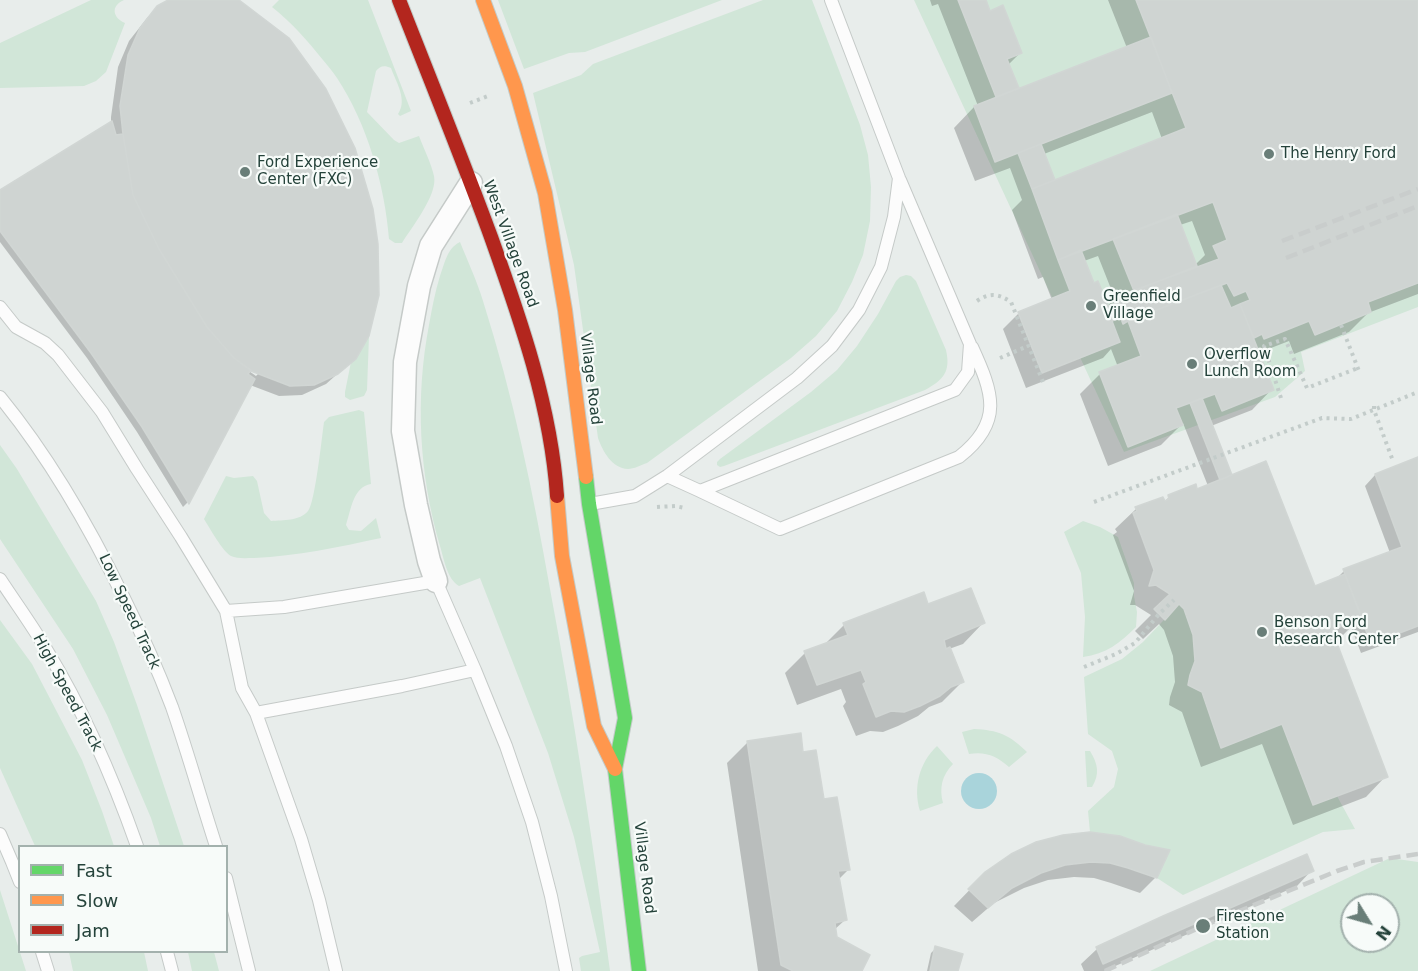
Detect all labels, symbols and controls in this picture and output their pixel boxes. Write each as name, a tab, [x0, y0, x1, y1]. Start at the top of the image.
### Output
place label: The Henry Ford	[1281, 145, 1396, 163]
marker: The Henry Ford	[1262, 147, 1276, 161]
place label: Ford Experience Center (FXC)	[257, 154, 378, 189]
marker: Ford Experience Center (FXC)	[238, 165, 252, 179]
street label: West Village Road	[479, 178, 541, 310]
place label: Greenfield Village	[1103, 288, 1181, 323]
marker: Greenfield Village	[1084, 299, 1098, 313]
street label: Village Road	[575, 332, 605, 426]
place label: Overflow Lunch Room	[1204, 346, 1296, 381]
marker: Overflow Lunch Room	[1185, 357, 1199, 371]
street label: Low Speed Track	[94, 551, 164, 673]
place label: Benson Ford Research Center	[1274, 614, 1398, 649]
marker: Benson Ford Research Center	[1255, 625, 1269, 639]
street label: High Speed Track	[28, 631, 106, 755]
street label: Village Road	[629, 821, 659, 915]
legend	[18, 845, 228, 953]
text: Fast	[76, 860, 112, 881]
text: Slow	[76, 890, 118, 911]
north arrow	[1340, 893, 1400, 953]
place label: Firestone Station	[1216, 908, 1284, 943]
marker: Firestone Station	[1194, 917, 1212, 935]
text: Jam	[76, 920, 110, 941]
text: N	[1372, 922, 1395, 944]

